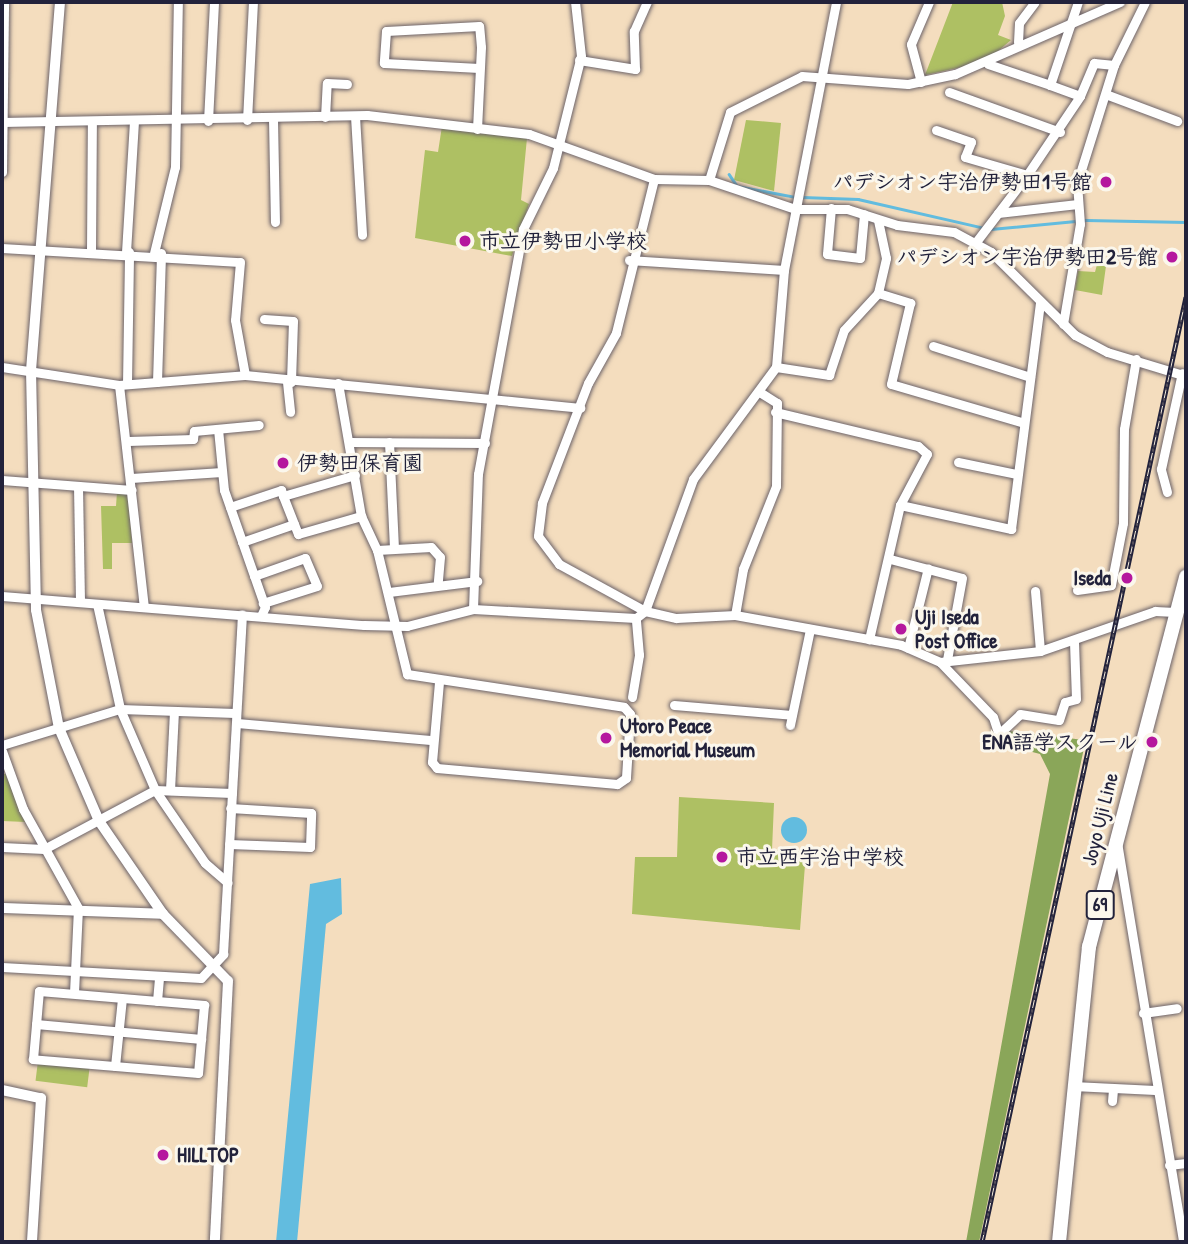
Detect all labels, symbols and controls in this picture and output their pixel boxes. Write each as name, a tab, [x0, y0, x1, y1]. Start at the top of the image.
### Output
place label: パデシオン宇治伊勢田1号館	[832, 169, 1092, 195]
marker: パデシオン宇治伊勢田1号館	[1098, 174, 1114, 190]
place label: 市立伊勢田小学校	[479, 228, 647, 254]
marker: 市立伊勢田小学校	[457, 233, 473, 249]
place label: パデシオン宇治伊勢田2号館	[896, 244, 1158, 270]
marker: パデシオン宇治伊勢田2号館	[1164, 249, 1180, 265]
place label: 伊勢田保育園	[297, 450, 423, 476]
marker: 伊勢田保育園	[275, 455, 291, 471]
place label: Iseda	[1073, 565, 1111, 591]
marker: Iseda	[1117, 568, 1137, 588]
place label: Uji Iseda Post Office	[915, 604, 998, 654]
marker: Uji Iseda Post Office	[893, 621, 909, 637]
place label: Utoro Peace Memorial Museum	[620, 713, 755, 763]
place label: ENA語学スクール	[981, 729, 1138, 755]
marker: Utoro Peace Memorial Museum	[598, 730, 614, 746]
marker: ENA語学スクール	[1144, 734, 1160, 750]
street label: Joyo Uji Line	[1076, 770, 1124, 868]
place label: 市立西宇治中学校	[736, 844, 904, 870]
marker: 市立西宇治中学校	[714, 849, 730, 865]
road number: 69	[1084, 890, 1116, 920]
place label: HILLTOP	[177, 1142, 239, 1168]
marker: HILLTOP	[155, 1147, 171, 1163]

